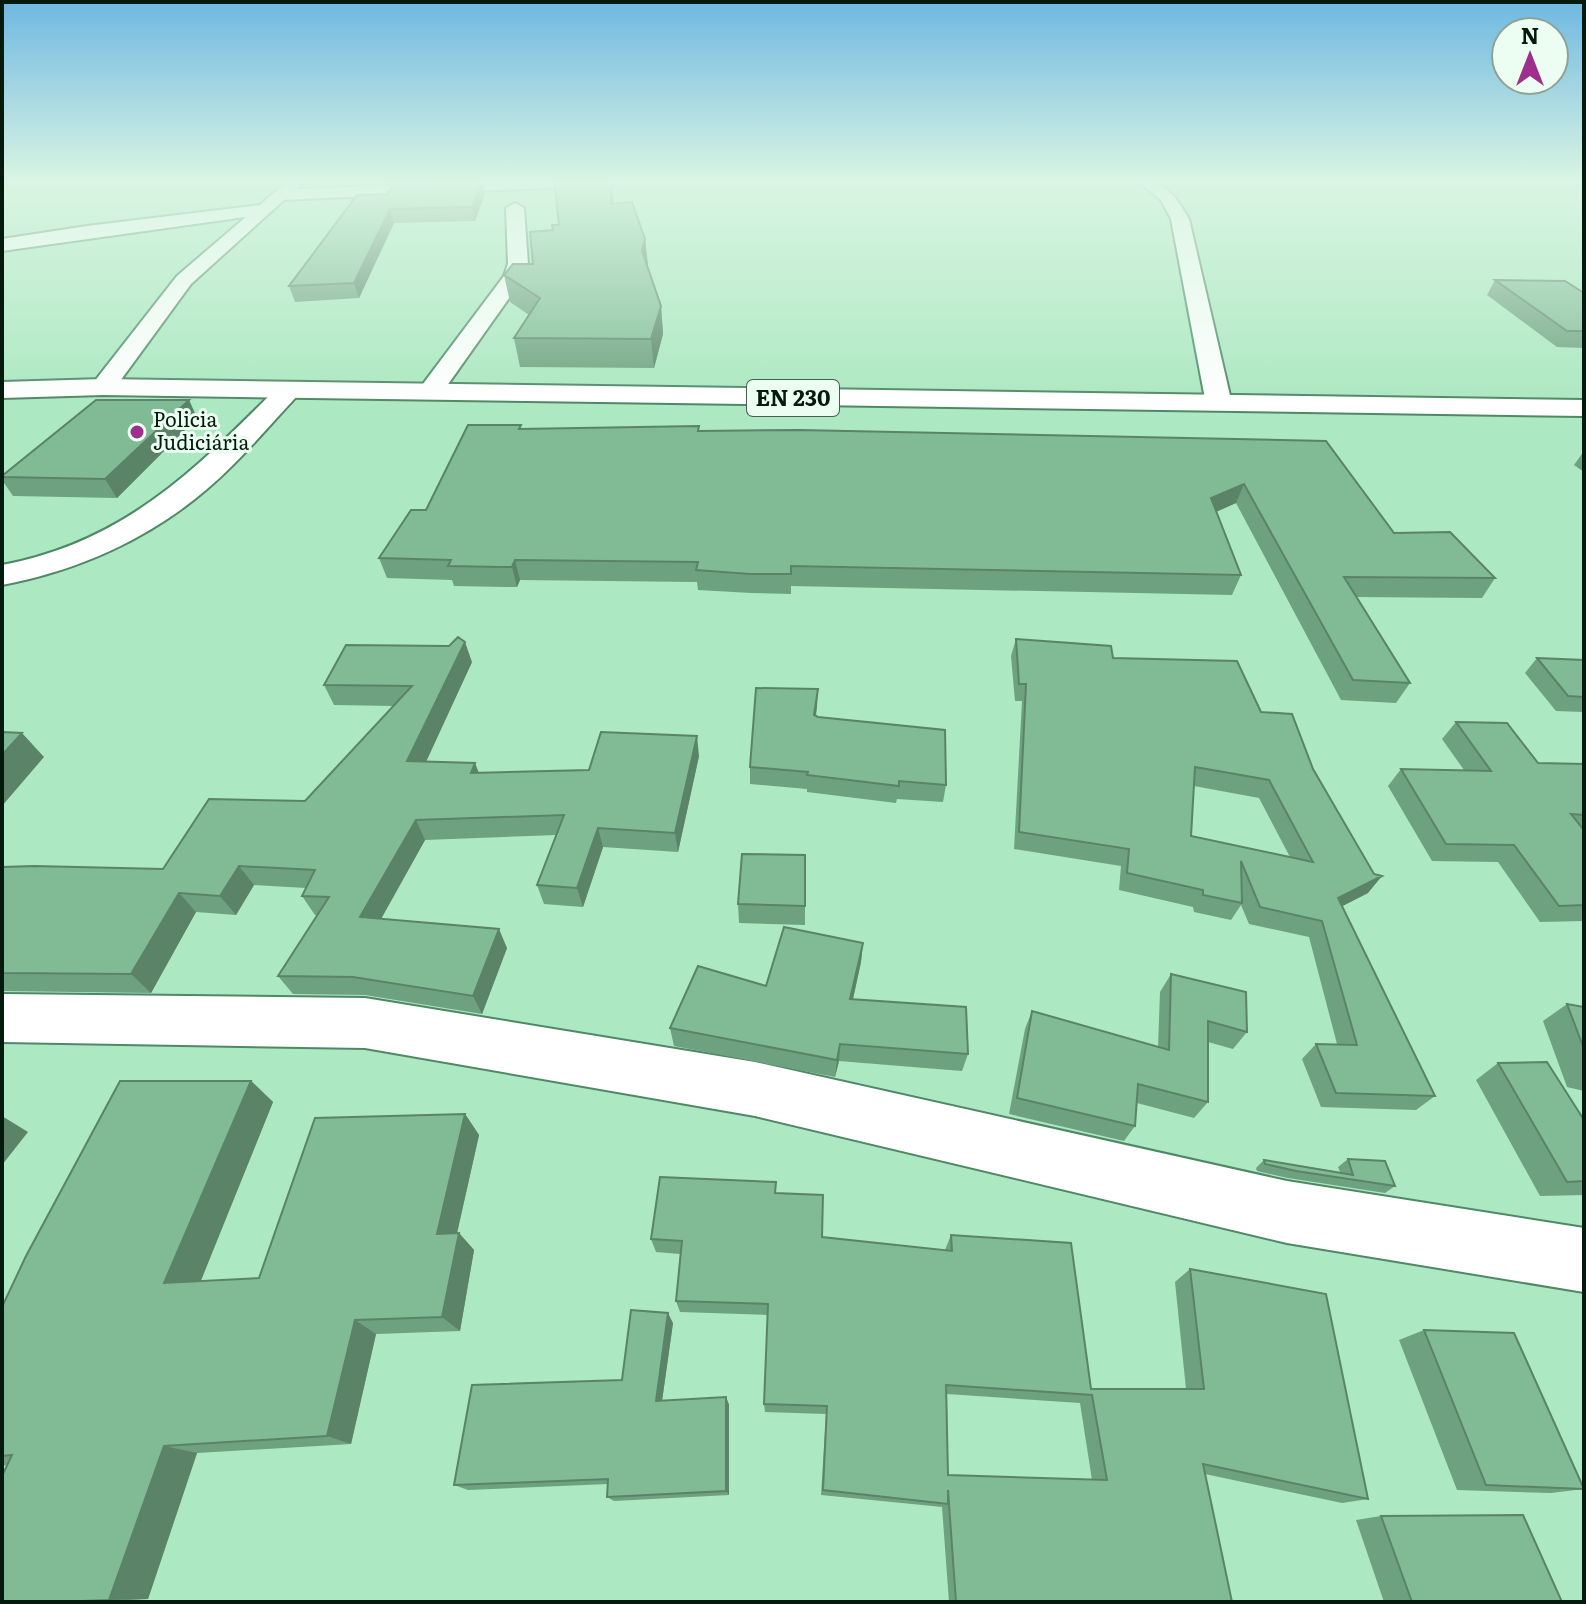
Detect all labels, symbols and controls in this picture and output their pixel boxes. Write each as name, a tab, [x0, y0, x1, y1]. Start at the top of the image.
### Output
north arrow	[1490, 16, 1570, 96]
text: N	[1521, 18, 1539, 51]
road number: EN 230	[747, 380, 839, 416]
place label: Policia Judiciária	[153, 403, 249, 456]
marker: Policia Judiciária	[128, 423, 146, 441]

